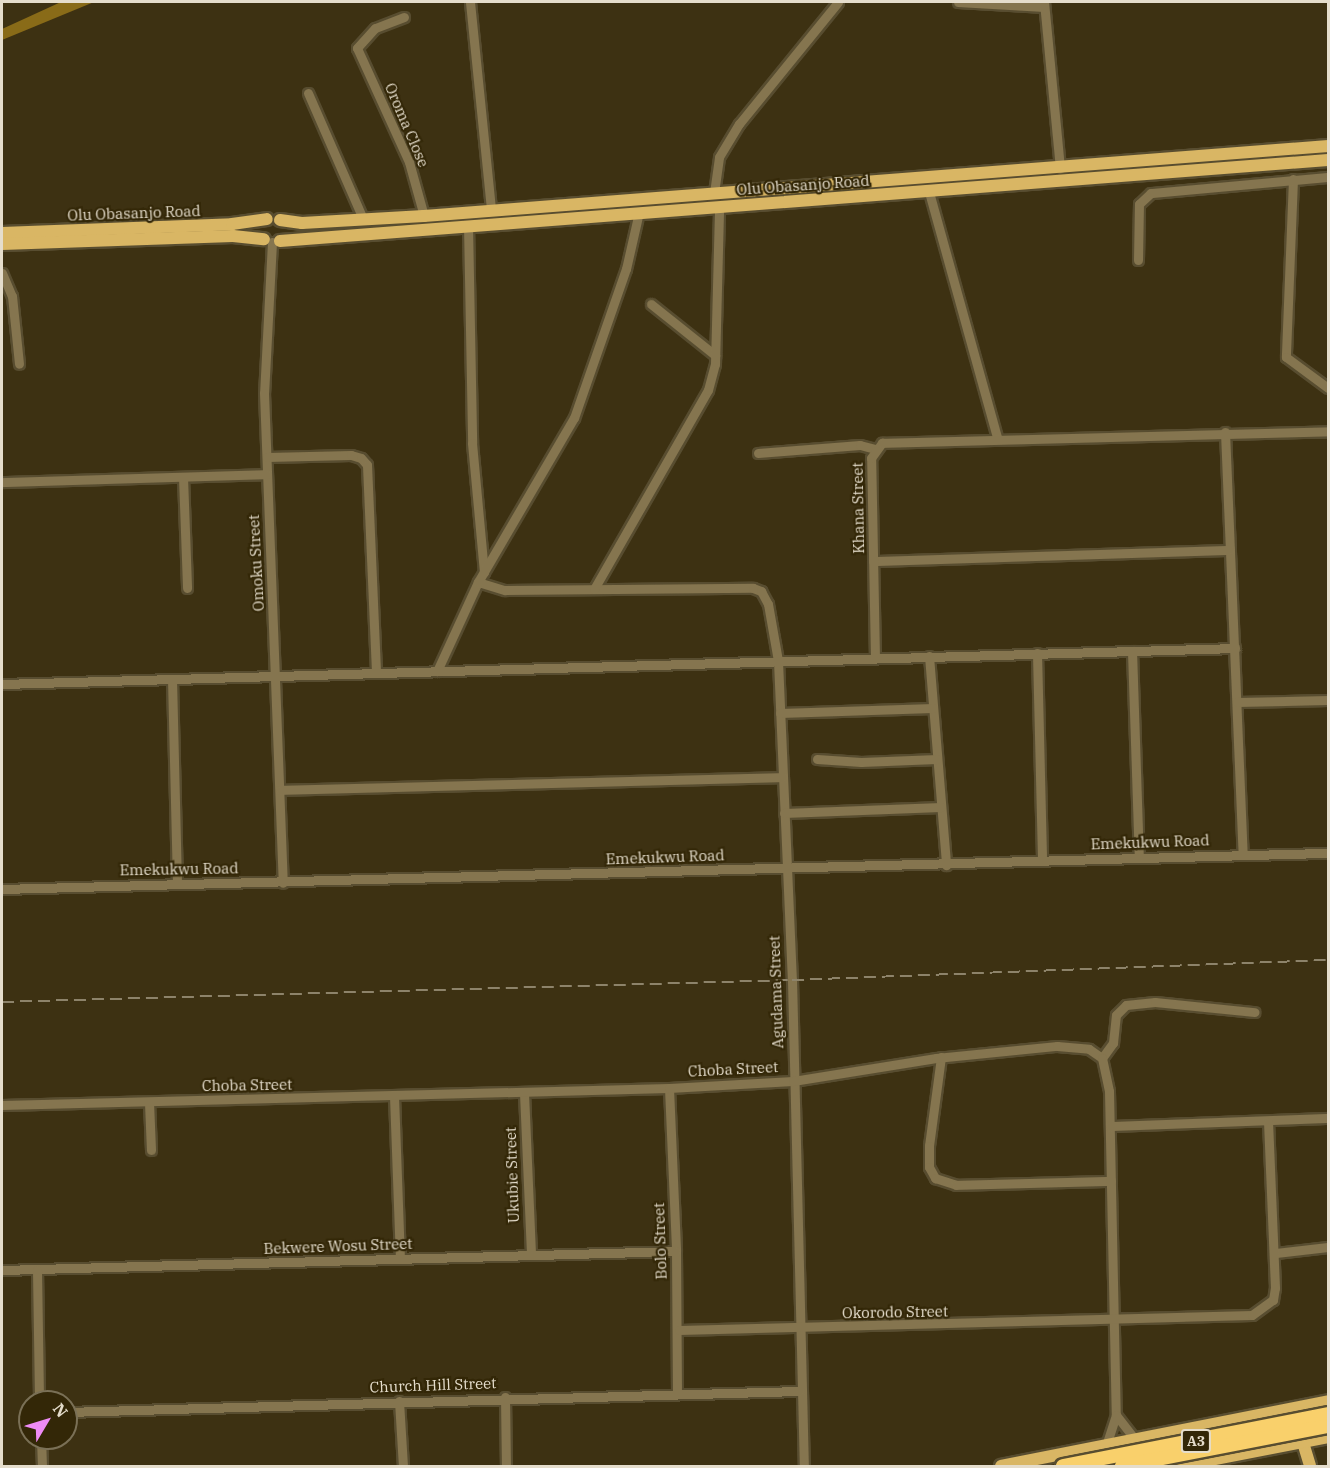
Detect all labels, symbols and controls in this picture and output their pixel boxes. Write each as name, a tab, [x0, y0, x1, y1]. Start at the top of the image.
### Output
street label: Oroma Close	[381, 80, 433, 170]
street label: Olu Obasanjo Road	[736, 171, 870, 199]
street label: Olu Obasanjo Road	[67, 202, 201, 224]
street label: Khana Street	[848, 462, 868, 554]
street label: Omoku Street	[244, 514, 268, 612]
street label: Emekukwu Road	[1090, 831, 1210, 853]
street label: Emekukwu Road	[605, 846, 725, 868]
street label: Emekukwu Road	[119, 859, 239, 879]
street label: Agudama Street	[765, 935, 787, 1049]
street label: Choba Street	[687, 1058, 779, 1080]
street label: Choba Street	[202, 1075, 292, 1095]
street label: Ukubie Street	[501, 1127, 523, 1223]
street label: Bolo Street	[650, 1202, 670, 1280]
street label: Bekwere Wosu Street	[263, 1234, 413, 1258]
street label: Okorodo Street	[842, 1302, 948, 1322]
street label: Church Hill Street	[369, 1374, 497, 1396]
north arrow	[18, 1390, 78, 1450]
text: N	[49, 1399, 72, 1421]
road number: A3	[1180, 1430, 1212, 1452]

